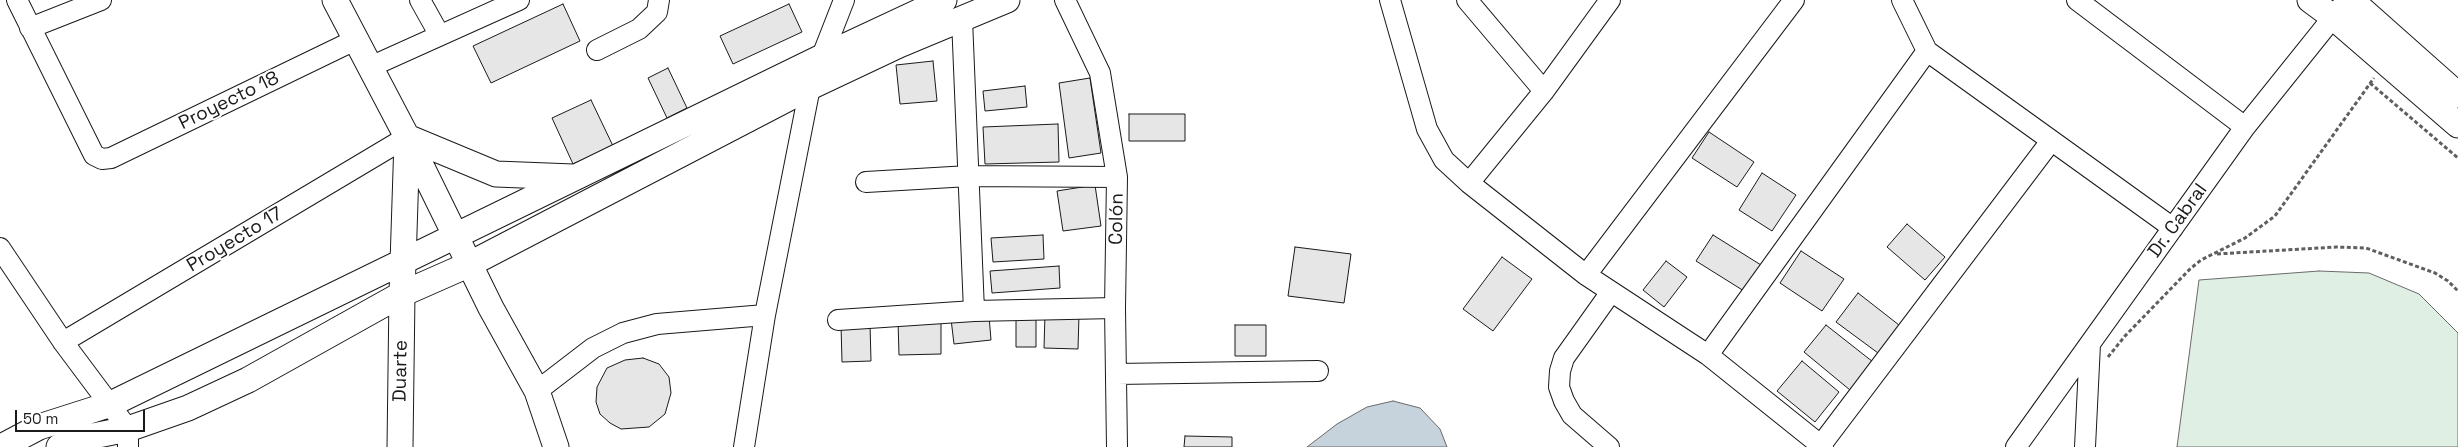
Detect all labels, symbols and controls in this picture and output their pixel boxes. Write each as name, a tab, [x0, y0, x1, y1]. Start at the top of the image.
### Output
street label: Proyecto 18	[175, 67, 283, 135]
street label: Dr. Cabral	[2143, 180, 2213, 262]
street label: Colón	[1105, 193, 1129, 245]
street label: Proyecto 17	[183, 203, 287, 277]
street label: Duarte	[389, 340, 413, 402]
scale bar	[18, 400, 148, 432]
text: 50 m	[23, 409, 58, 428]

